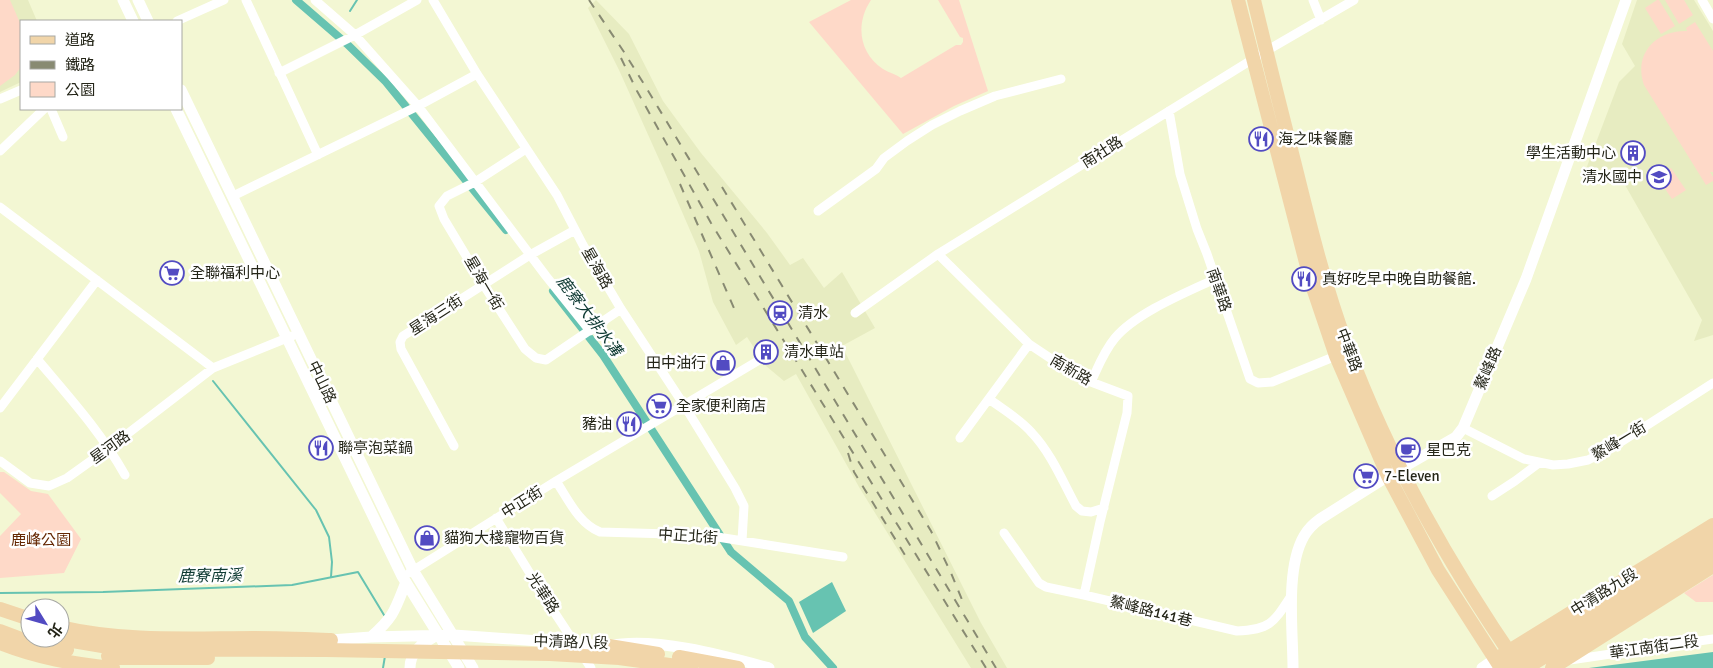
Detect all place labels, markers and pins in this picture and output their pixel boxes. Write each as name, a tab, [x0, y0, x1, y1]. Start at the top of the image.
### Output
restaurant icon: 海之味餐廳	[1248, 126, 1274, 152]
place label: 海之味餐廳	[1278, 130, 1353, 148]
building icon: 學生活動中心	[1620, 140, 1646, 166]
place label: 學生活動中心	[1526, 144, 1616, 162]
school or university icon: 清水國中	[1646, 164, 1672, 190]
place label: 清水國中	[1582, 168, 1642, 186]
supermarket icon: 全聯福利中心	[159, 260, 185, 286]
place label: 全聯福利中心	[190, 264, 280, 282]
restaurant icon: 真好吃早中晚自助餐館.	[1291, 266, 1317, 292]
place label: 真好吃早中晚自助餐館.	[1322, 270, 1476, 288]
station icon: 清水	[767, 300, 793, 326]
place label: 清水	[798, 304, 828, 322]
building icon: 清水車站	[753, 339, 779, 365]
place label: 清水車站	[784, 343, 844, 361]
shop icon: 田中油行	[710, 350, 736, 376]
place label: 田中油行	[646, 354, 706, 372]
supermarket icon: 全家便利商店	[646, 393, 672, 419]
place label: 全家便利商店	[676, 397, 766, 415]
restaurant icon: 豬油	[616, 411, 642, 437]
place label: 豬油	[582, 415, 612, 433]
restaurant icon: 聯亭泡菜鍋	[308, 435, 334, 461]
cafe icon: 星巴克	[1395, 437, 1421, 463]
place label: 聯亭泡菜鍋	[338, 439, 413, 457]
place label: 星巴克	[1426, 441, 1471, 459]
supermarket icon: 7-Eleven	[1353, 463, 1379, 489]
place label: 7-Eleven	[1384, 467, 1440, 485]
shop icon: 貓狗大棧寵物百貨	[414, 525, 440, 551]
place label: 貓狗大棧寵物百貨	[444, 529, 564, 547]

